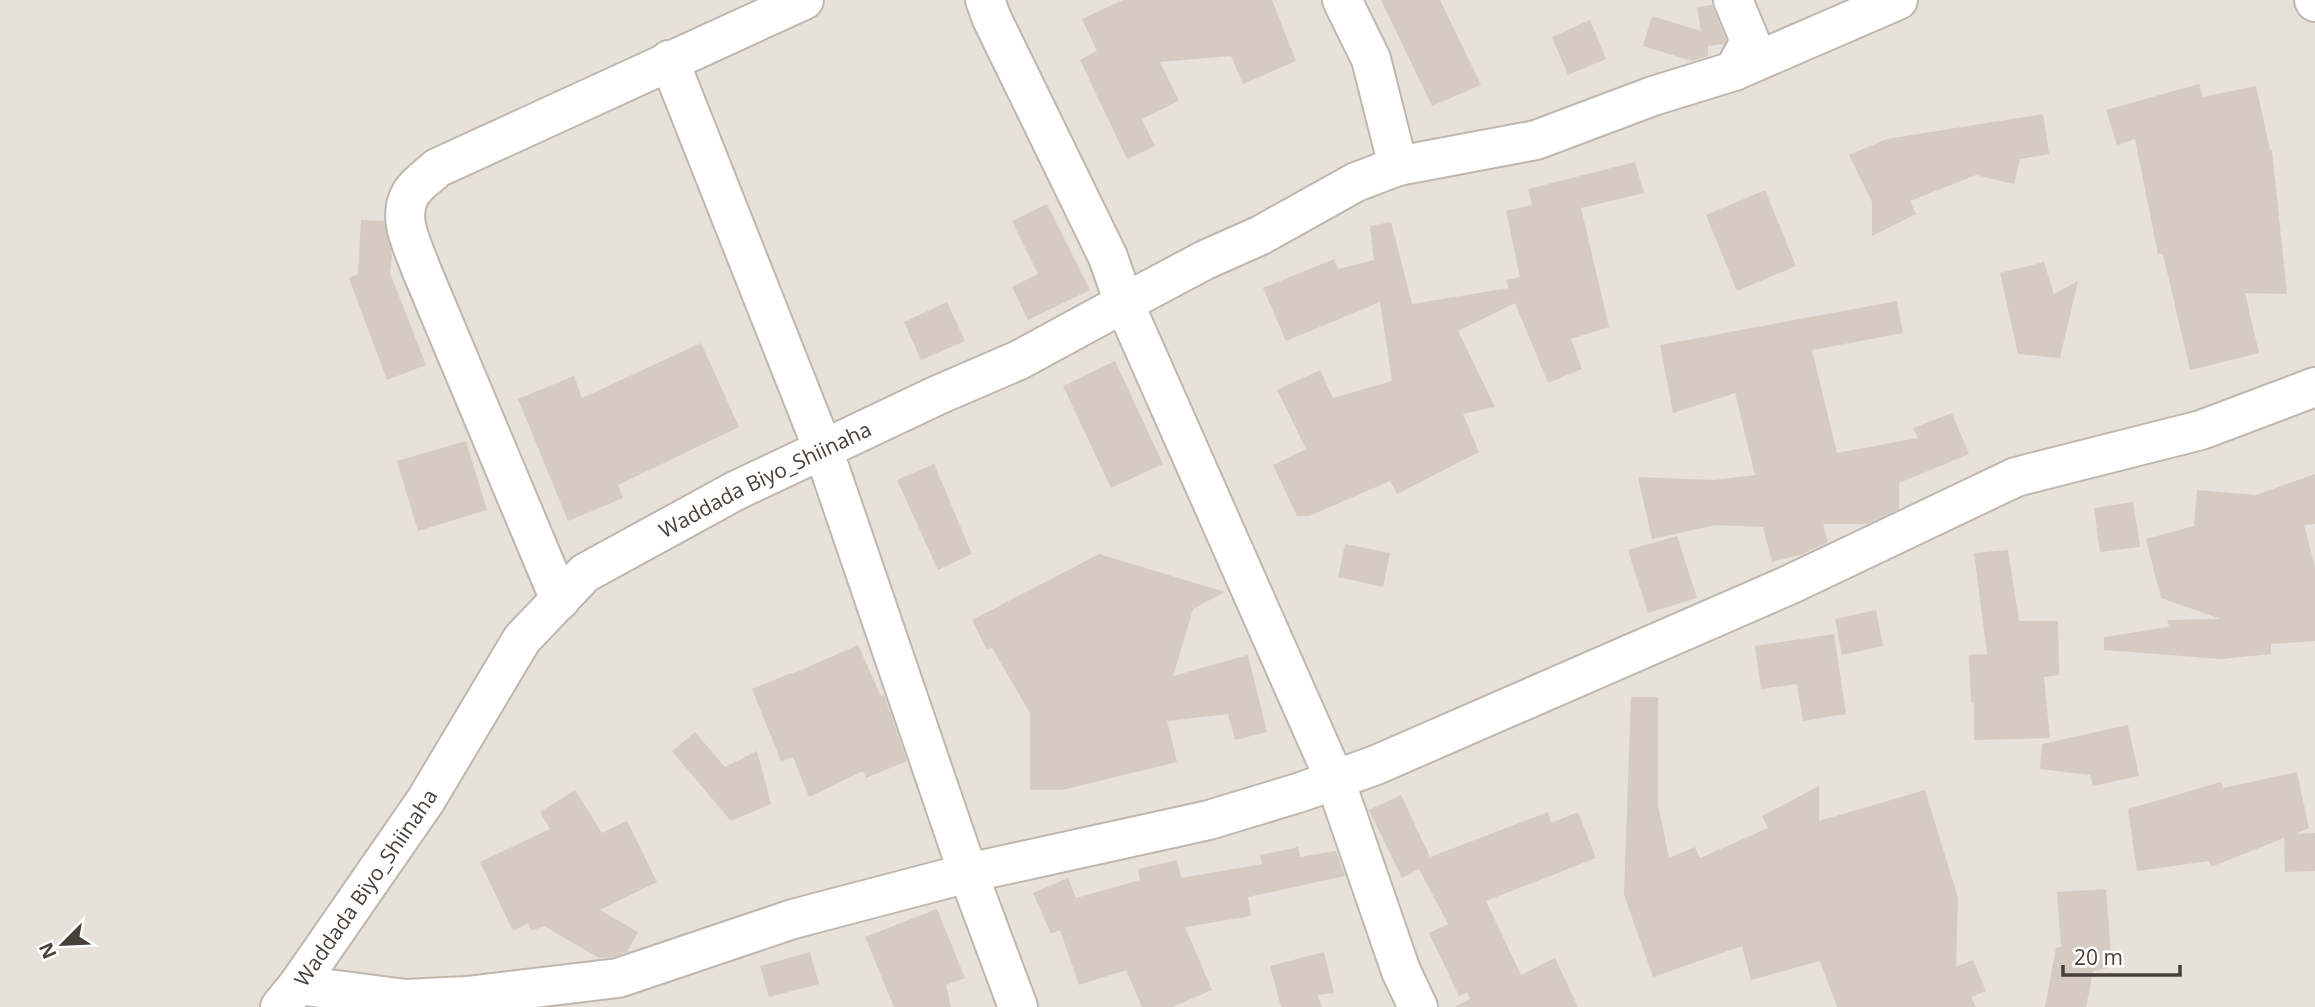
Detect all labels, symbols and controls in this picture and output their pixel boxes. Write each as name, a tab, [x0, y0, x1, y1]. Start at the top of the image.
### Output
street label: Waddada Biyo_Shiinaha	[654, 415, 876, 544]
street label: Waddada Biyo_Shiinaha	[287, 784, 443, 992]
north arrow	[28, 909, 98, 979]
scale bar	[2063, 934, 2180, 978]
text: N	[32, 939, 62, 963]
text: 20 m	[2074, 943, 2123, 971]

